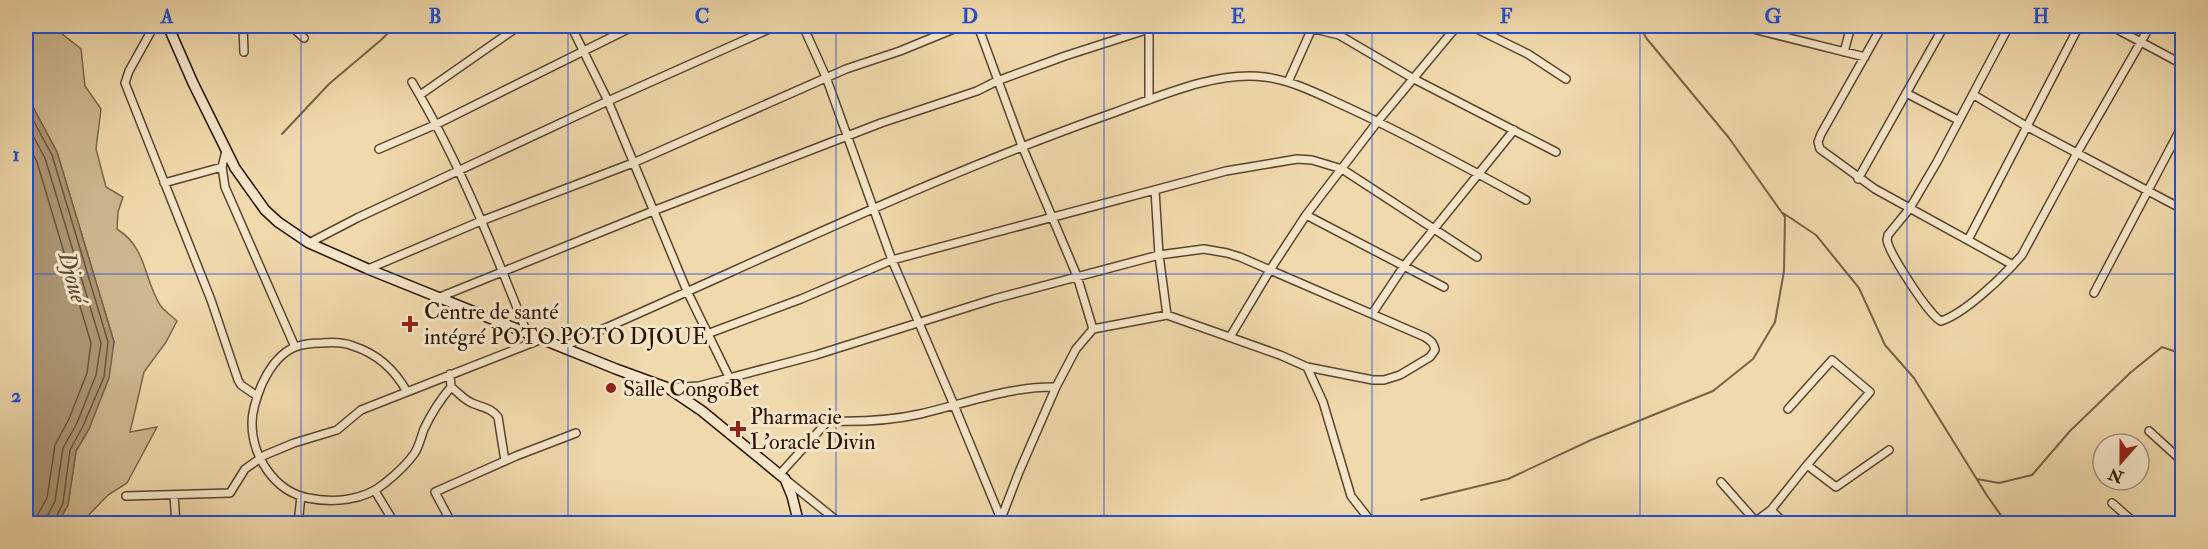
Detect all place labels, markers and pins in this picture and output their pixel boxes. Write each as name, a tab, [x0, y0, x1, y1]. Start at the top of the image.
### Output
place label: Centre de santé intégré POTO POTO DJOUE	[424, 298, 708, 351]
marker: Centre de santé intégré POTO POTO DJOUE	[401, 315, 419, 333]
place label: Salle CongoBet	[623, 375, 759, 403]
marker: Salle CongoBet	[604, 381, 618, 395]
place label: Pharmacie L'oracle Divin	[750, 403, 876, 456]
marker: Pharmacie L'oracle Divin	[731, 422, 745, 436]

